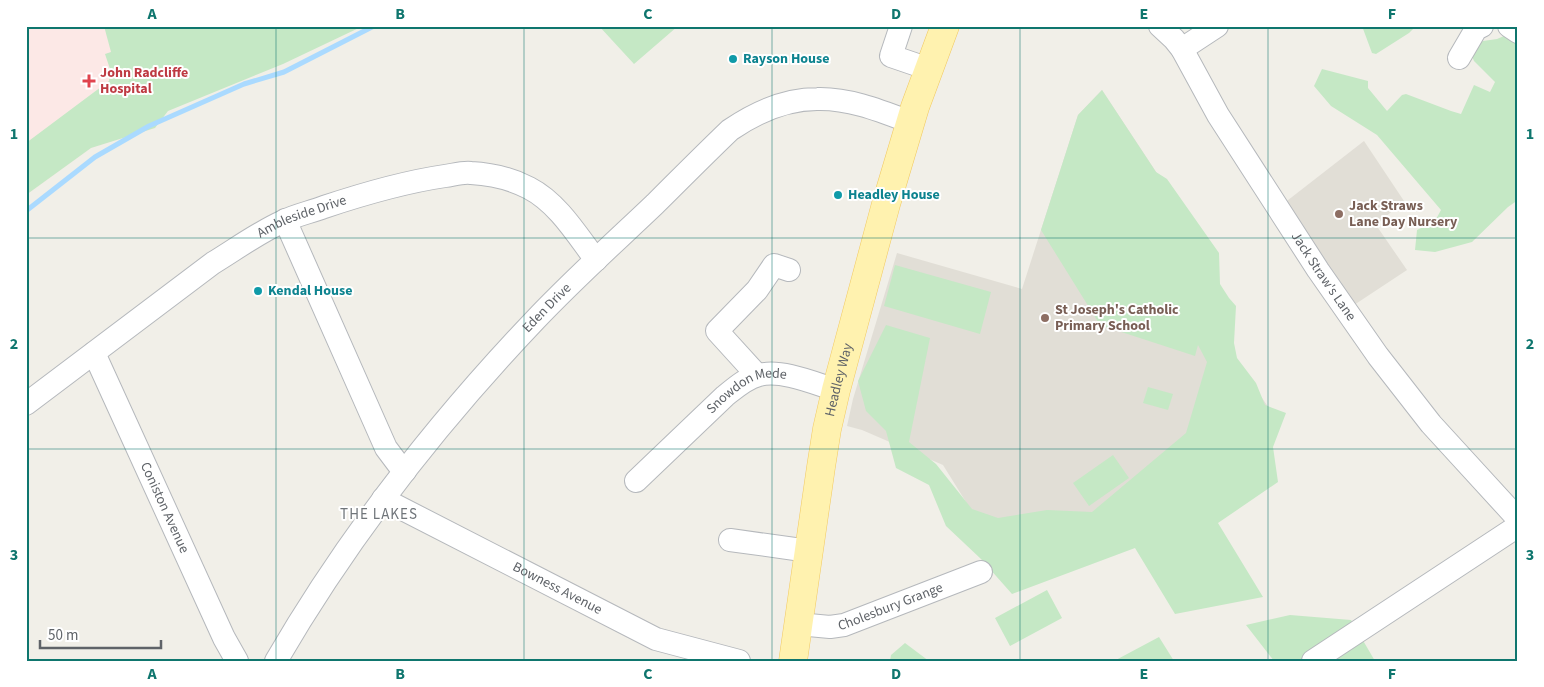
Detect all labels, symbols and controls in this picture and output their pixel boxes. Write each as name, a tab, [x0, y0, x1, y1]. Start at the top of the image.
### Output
text: A	[146, 3, 157, 25]
text: B	[395, 3, 405, 25]
text: C	[643, 3, 653, 25]
text: D	[891, 3, 901, 25]
text: E	[1140, 3, 1148, 25]
text: F	[1388, 3, 1396, 25]
place label: Rayson House	[743, 49, 830, 69]
marker: Rayson House	[727, 53, 739, 65]
place label: John Radcliffe Hospital	[100, 63, 188, 99]
marker: John Radcliffe Hospital	[82, 74, 96, 88]
text: 1	[10, 123, 18, 145]
text: 1	[1526, 123, 1534, 145]
place label: Headley House	[848, 185, 940, 205]
marker: Headley House	[832, 189, 844, 201]
street label: Ambleside Drive	[253, 190, 349, 243]
place label: Jack Straws Lane Day Nursery	[1349, 196, 1458, 232]
marker: Jack Straws Lane Day Nursery	[1333, 208, 1345, 220]
street label: Jack Straw's Lane	[1286, 228, 1361, 325]
street label: Eden Drive	[518, 278, 576, 337]
place label: Kendal House	[268, 281, 352, 301]
marker: Kendal House	[252, 285, 264, 297]
place label: St Joseph's Catholic Primary School	[1055, 300, 1179, 336]
marker: St Joseph's Catholic Primary School	[1039, 312, 1051, 324]
text: 2	[10, 333, 18, 355]
text: 2	[1526, 333, 1534, 355]
street label: Headley Way	[820, 341, 858, 419]
street label: Snowdon Mede	[702, 363, 788, 419]
street label: Coniston Avenue	[135, 459, 194, 557]
district label: THE LAKES	[340, 504, 418, 525]
text: 3	[10, 544, 18, 566]
text: 3	[1526, 544, 1534, 566]
street label: Bowness Avenue	[509, 557, 606, 620]
street label: Cholesbury Grange	[837, 578, 946, 636]
scale bar	[40, 617, 161, 649]
text: 50 m	[48, 625, 78, 646]
text: A	[146, 663, 157, 685]
text: B	[395, 663, 405, 685]
text: C	[643, 663, 653, 685]
text: D	[891, 663, 901, 685]
text: E	[1140, 663, 1148, 685]
text: F	[1388, 663, 1396, 685]

